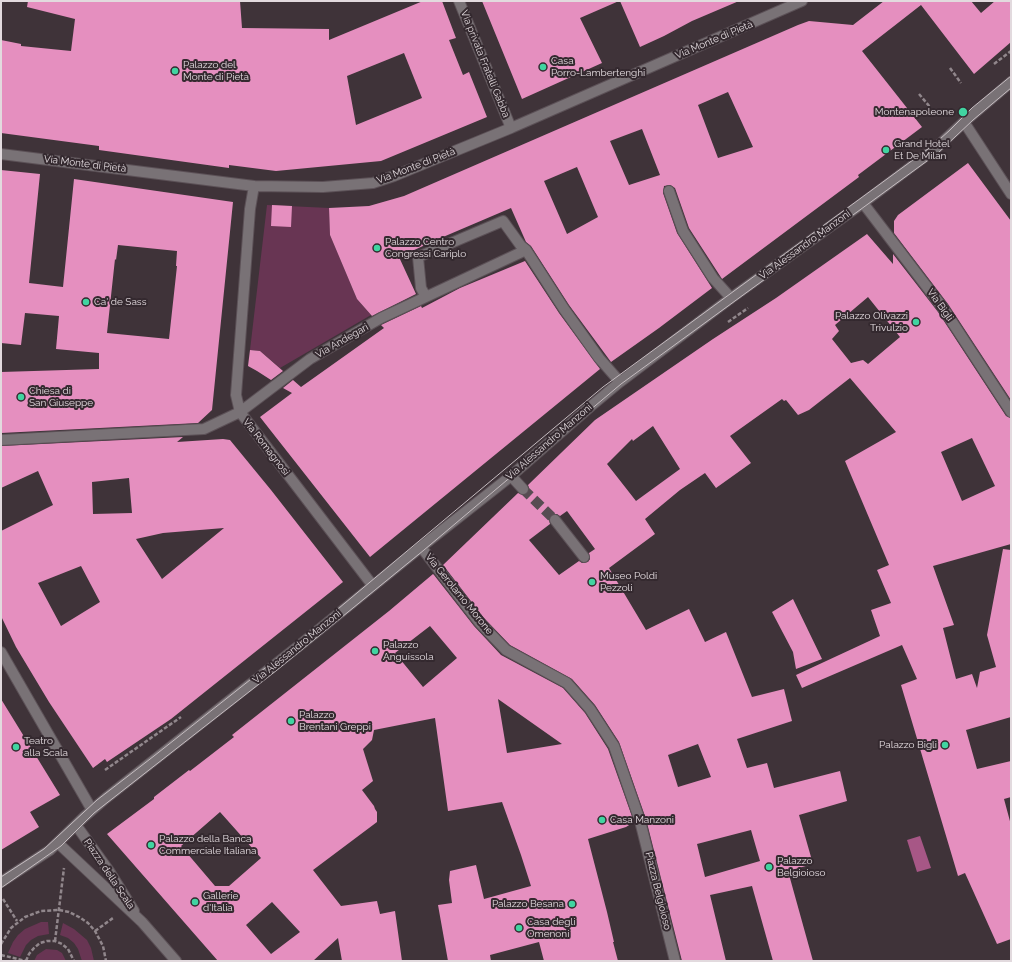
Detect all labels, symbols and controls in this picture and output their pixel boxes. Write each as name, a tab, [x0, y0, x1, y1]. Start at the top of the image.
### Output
street label: Via privata Fratelli Gabba	[458, 8, 512, 120]
street label: Via Monte di Pietà	[673, 18, 755, 62]
place label: Casa Porro-Lambertenghi	[551, 55, 645, 78]
place label: Palazzo del Monte di Pietà	[183, 59, 249, 82]
marker: Casa Porro-Lambertenghi	[538, 62, 548, 72]
marker: Palazzo del Monte di Pietà	[170, 66, 180, 76]
place label: Montenapoleone	[875, 106, 954, 118]
marker: Montenapoleone	[957, 106, 969, 118]
place label: Grand Hotel Et De Milan	[894, 138, 950, 162]
marker: Grand Hotel Et De Milan	[881, 145, 891, 155]
street label: Via Monte di Pietà	[375, 146, 457, 186]
street label: Via Monte di Pietà	[43, 153, 127, 175]
street label: Via Alessandro Manzoni	[757, 208, 853, 282]
place label: Palazzo Centro Congressi Cariplo	[385, 236, 466, 260]
marker: Palazzo Centro Congressi Cariplo	[372, 243, 382, 253]
street label: Via Bigli	[924, 287, 956, 323]
place label: Ca' de Sass	[94, 296, 147, 308]
marker: Ca' de Sass	[81, 297, 91, 307]
place label: Palazzo Olivazzi Trivulzio	[835, 310, 908, 334]
marker: Palazzo Olivazzi Trivulzio	[911, 317, 921, 327]
street label: Via Andegari	[313, 321, 371, 361]
place label: Chiesa di San Giuseppe	[29, 385, 93, 408]
marker: Chiesa di San Giuseppe	[16, 392, 26, 402]
street label: Via Alessandro Manzoni	[504, 401, 594, 483]
street label: Via Romagnosi	[240, 416, 292, 478]
street label: Via Gerolamo Morone	[423, 551, 495, 637]
place label: Museo Poldi Pezzoli	[600, 570, 657, 594]
marker: Museo Poldi Pezzoli	[587, 577, 597, 587]
street label: Via Alessandro Manzoni	[250, 608, 344, 686]
place label: Palazzo Anguissola	[383, 639, 434, 662]
marker: Palazzo Anguissola	[370, 646, 380, 656]
place label: Palazzo Brentani Greppi	[299, 709, 371, 732]
marker: Palazzo Brentani Greppi	[286, 716, 296, 726]
place label: Teatro alla Scala	[24, 735, 68, 758]
place label: Palazzo Bigli	[879, 739, 937, 751]
marker: Palazzo Bigli	[940, 740, 950, 750]
marker: Teatro alla Scala	[11, 742, 21, 752]
place label: Casa Manzoni	[610, 814, 674, 826]
marker: Casa Manzoni	[597, 815, 607, 825]
place label: Palazzo della Banca Commerciale Italiana	[159, 833, 257, 856]
street label: Piazza della Scala	[81, 836, 137, 912]
marker: Palazzo della Banca Commerciale Italiana	[146, 840, 156, 850]
street label: Piazza Belgioioso	[642, 851, 674, 931]
place label: Palazzo Belgioioso	[777, 855, 825, 878]
marker: Palazzo Belgioioso	[764, 862, 774, 872]
place label: Gallerie d'Italia	[203, 890, 238, 914]
marker: Gallerie d'Italia	[190, 897, 200, 907]
place label: Palazzo Besana	[492, 898, 564, 910]
marker: Palazzo Besana	[567, 899, 577, 909]
place label: Casa degli Omenoni	[527, 916, 575, 940]
marker: Casa degli Omenoni	[514, 923, 524, 933]

